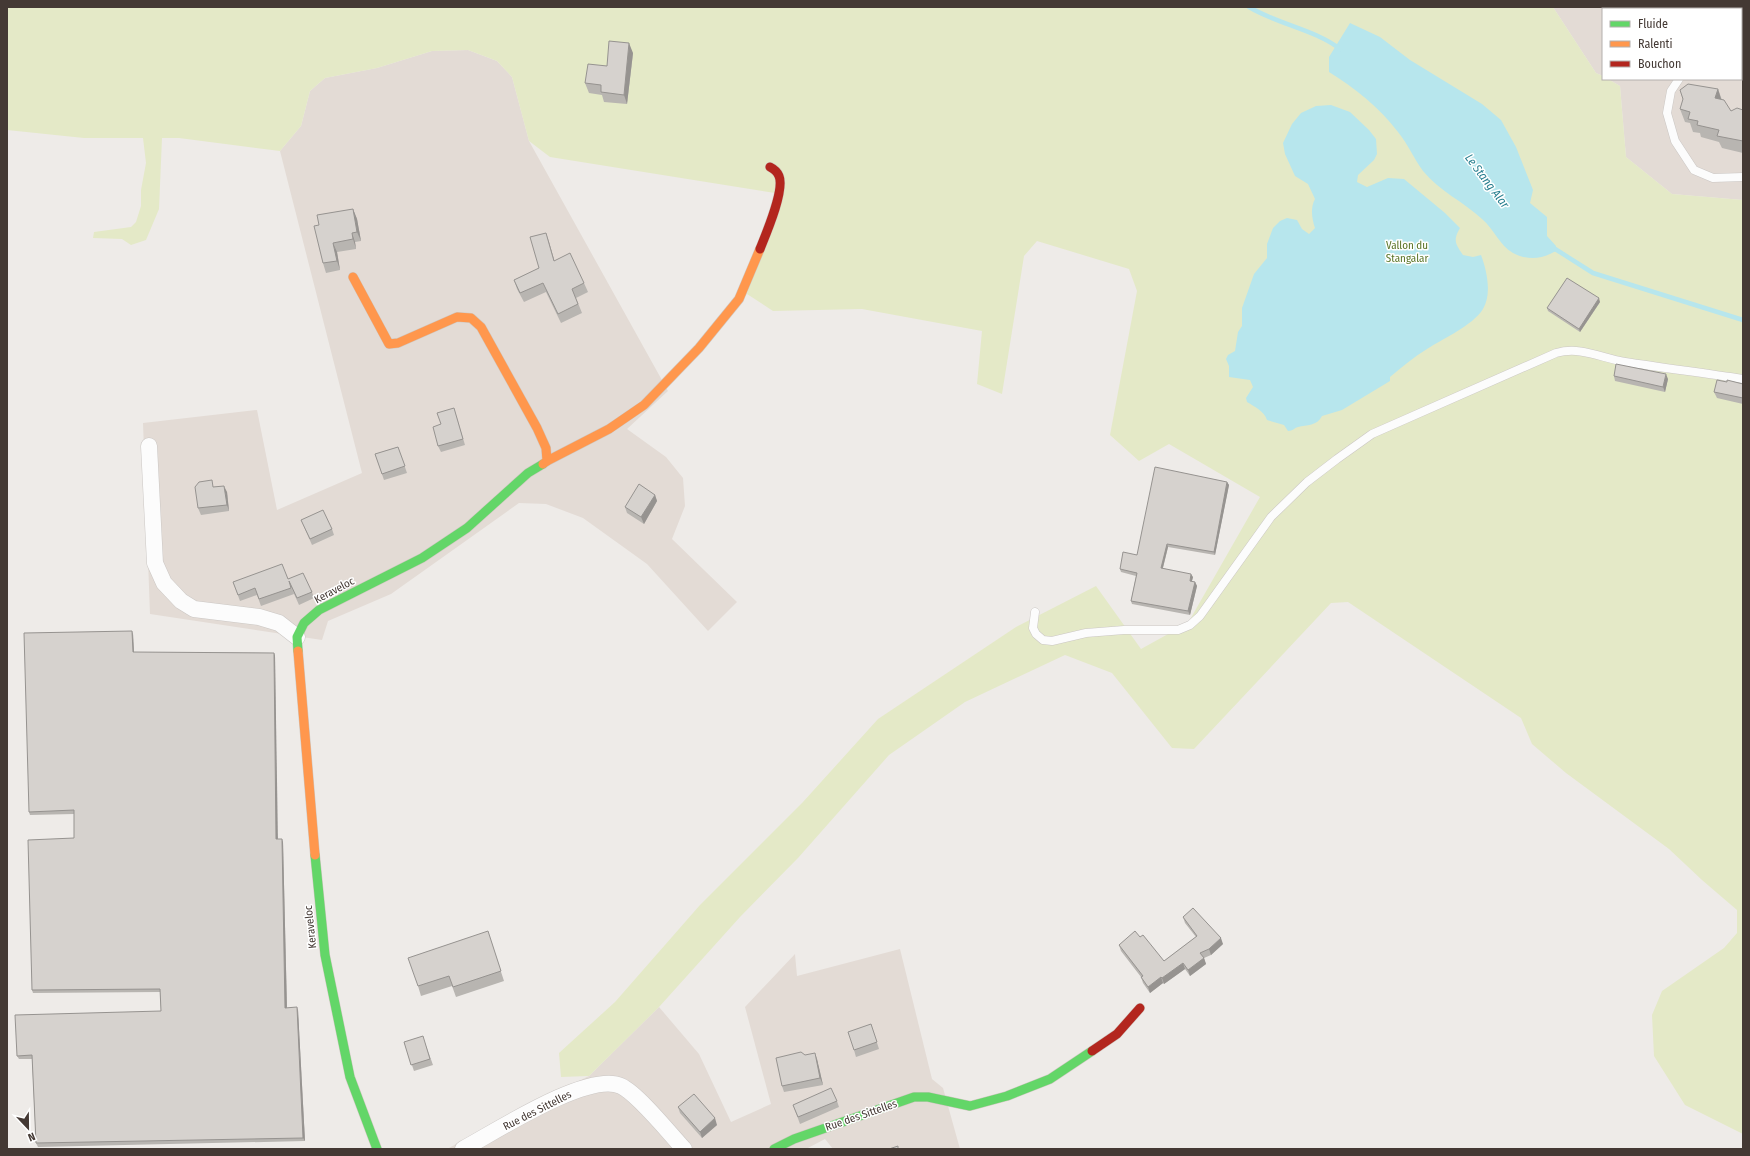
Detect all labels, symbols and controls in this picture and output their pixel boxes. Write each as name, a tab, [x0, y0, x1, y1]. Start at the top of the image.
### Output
legend	[1602, 8, 1742, 80]
text: Fluide	[1638, 17, 1668, 31]
text: Ralenti	[1638, 37, 1673, 51]
text: Bouchon	[1638, 57, 1681, 71]
water label: Le Stang Alar	[1462, 151, 1512, 212]
park label: Vallon du Stangalar	[1386, 239, 1428, 265]
street label: Keraveloc	[312, 574, 357, 606]
street label: Keraveloc	[302, 904, 319, 949]
street label: Rue des Sittelles	[501, 1088, 574, 1133]
street label: Rue des Sittelles	[824, 1097, 899, 1134]
north arrow	[8, 1108, 48, 1148]
text: N	[26, 1130, 37, 1144]

